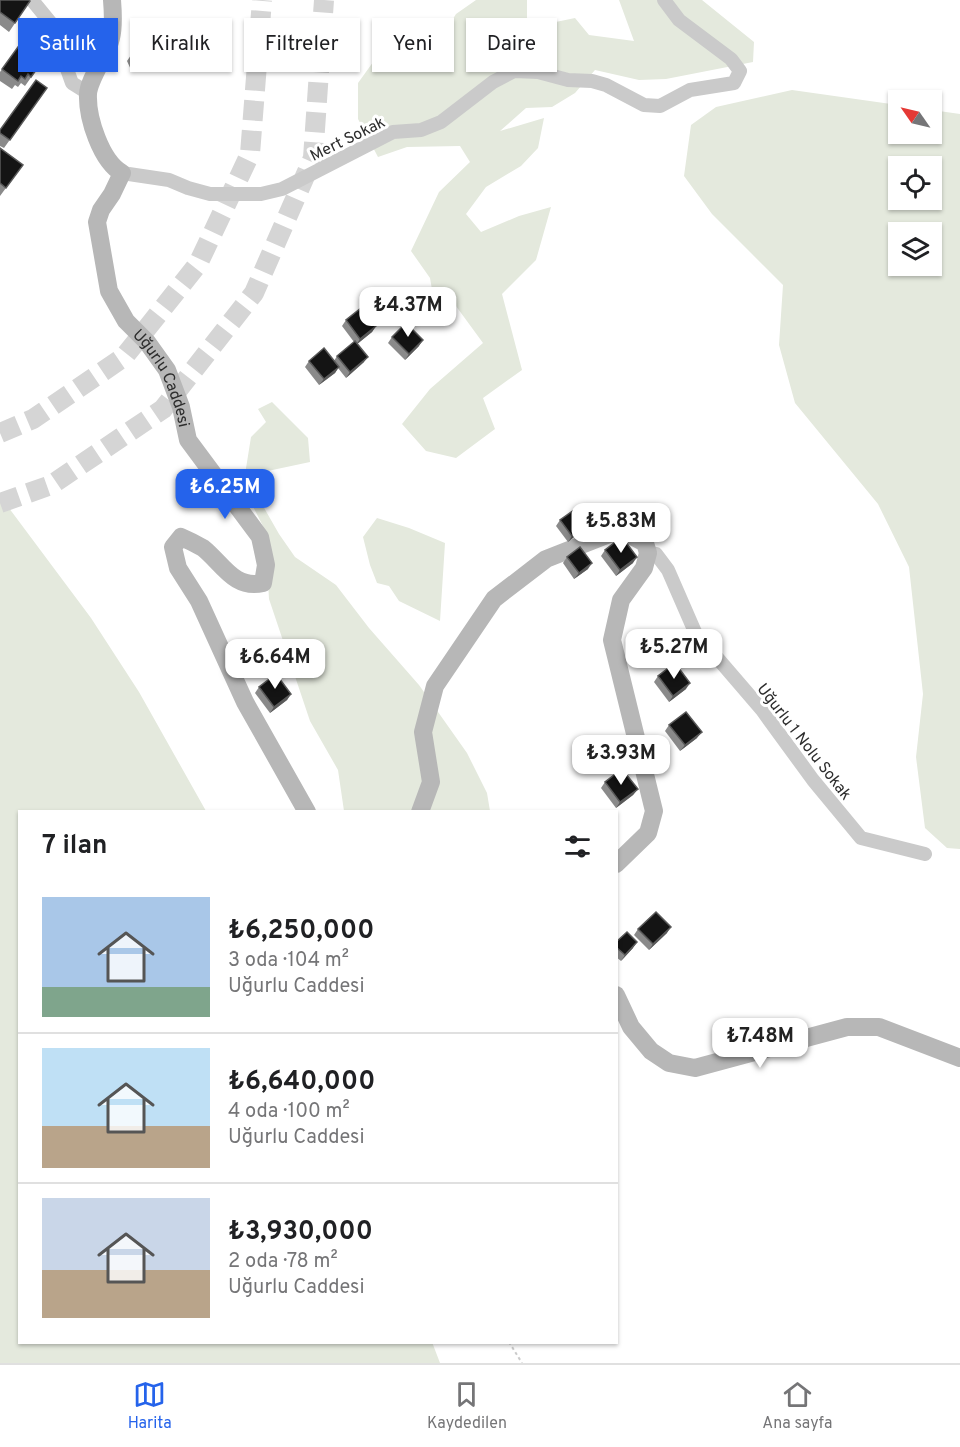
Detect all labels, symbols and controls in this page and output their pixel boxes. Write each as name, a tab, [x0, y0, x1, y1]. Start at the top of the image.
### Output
chip: Satılık	[18, 18, 118, 72]
chip: Kiralık	[130, 18, 232, 72]
chip: Filtreler	[244, 18, 360, 72]
chip: Yeni	[372, 18, 454, 72]
chip: Daire	[466, 18, 557, 72]
north arrow	[888, 90, 942, 144]
map controls	[888, 90, 942, 276]
street label: Mert Sokak	[307, 113, 389, 167]
button: locate	[888, 156, 942, 210]
button: layers	[888, 222, 942, 276]
pin: ₺4.37M	[359, 287, 457, 338]
text: ₺4.37M	[373, 293, 443, 319]
street label: Uğurlu Caddesi	[128, 326, 193, 429]
pin: ₺6.25M	[176, 469, 274, 520]
text: ₺6.25M	[190, 475, 260, 501]
pin: ₺5.83M	[572, 503, 670, 554]
text: ₺5.83M	[586, 509, 656, 535]
pin: ₺5.27M	[625, 629, 723, 680]
text: ₺5.27M	[639, 635, 709, 661]
pin: ₺6.64M	[226, 639, 324, 690]
text: ₺6.64M	[239, 645, 311, 671]
street label: Uğurlu 1 Nolu Sokak	[752, 680, 855, 805]
pin: ₺3.93M	[572, 735, 670, 786]
text: ₺3.93M	[586, 741, 656, 767]
text: 7 ilan	[42, 830, 107, 863]
icon: filters	[561, 830, 594, 863]
text: ₺6,250,000	[228, 915, 374, 948]
icon: home	[90, 921, 162, 993]
text: 3 oda · 104 m²	[228, 948, 349, 974]
text: Uğurlu Caddesi	[228, 974, 365, 1000]
pin: ₺7.48M	[711, 1018, 809, 1069]
text: ₺7.48M	[726, 1024, 794, 1050]
text: ₺6,640,000	[228, 1066, 375, 1099]
icon: home	[90, 1072, 162, 1144]
text: 4 oda · 100 m²	[228, 1099, 350, 1125]
text: Uğurlu Caddesi	[228, 1125, 365, 1151]
text: ₺3,930,000	[228, 1216, 373, 1249]
icon: home	[90, 1222, 162, 1294]
text: 2 oda · 78 m²	[228, 1249, 338, 1275]
text: Uğurlu Caddesi	[228, 1275, 365, 1301]
tab: Harita	[128, 1378, 172, 1434]
tab: Kaydedilen	[427, 1378, 507, 1434]
tab: Ana sayfa	[762, 1378, 832, 1434]

